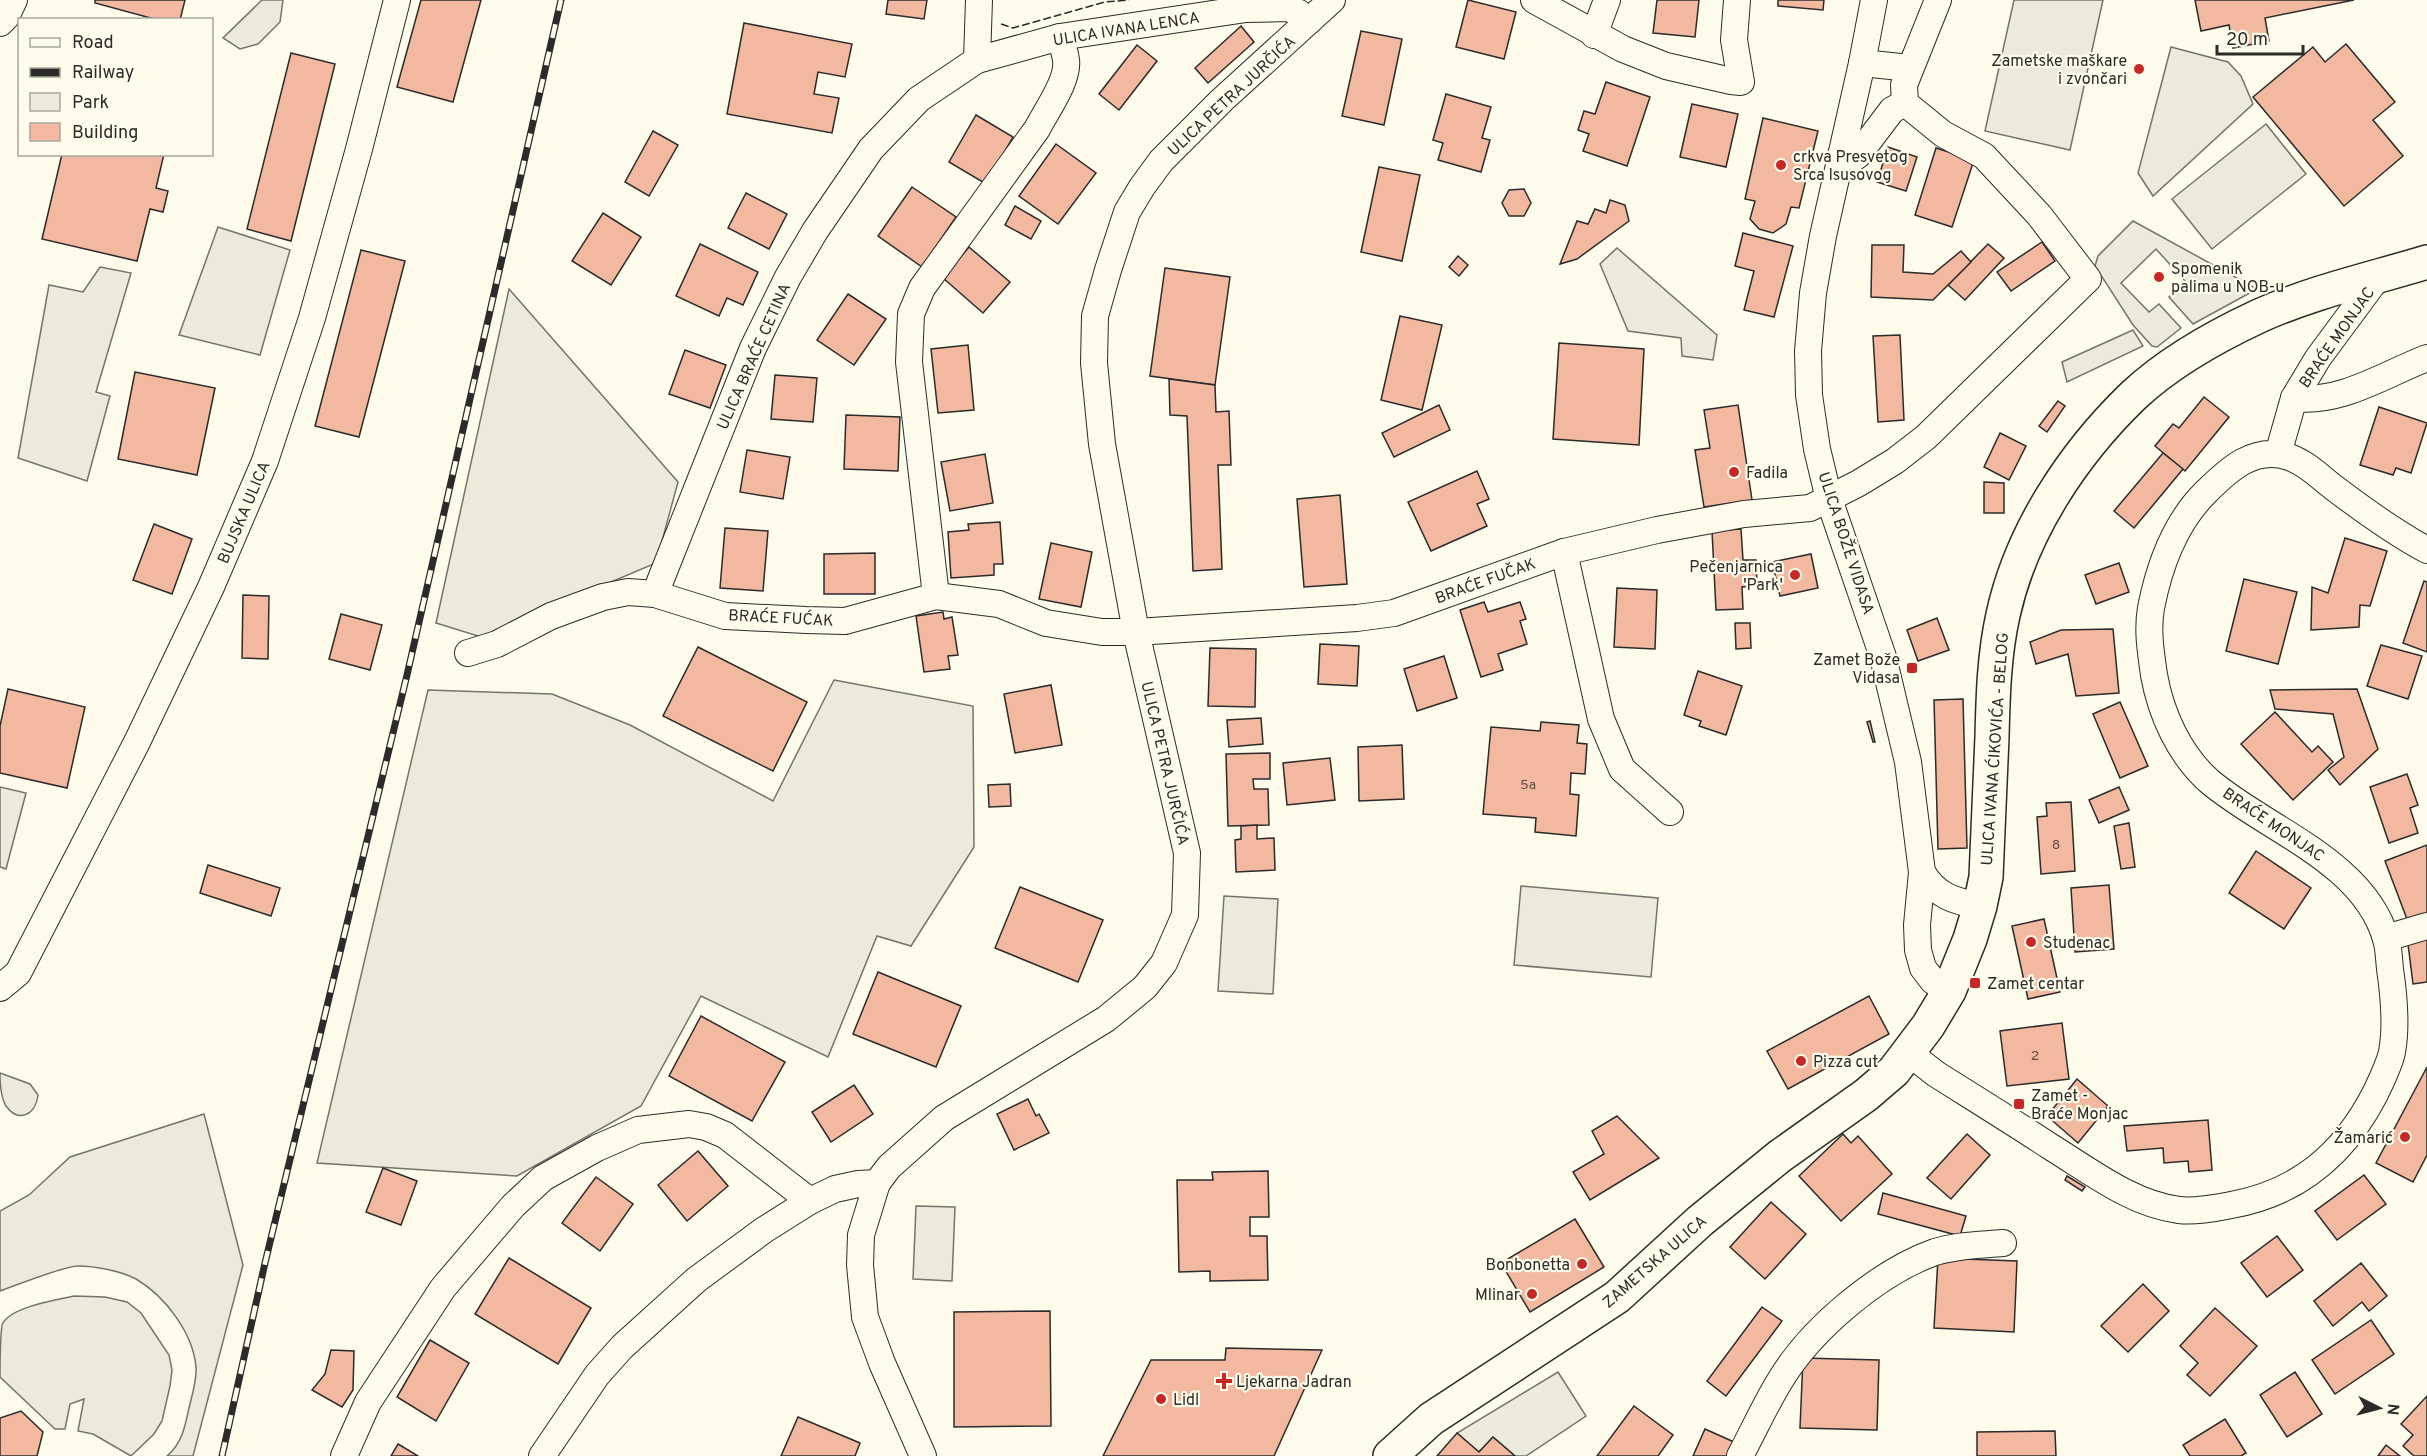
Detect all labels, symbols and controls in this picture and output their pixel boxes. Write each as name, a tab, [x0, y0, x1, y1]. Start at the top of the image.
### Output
street label: ULICA IVANA LENCA	[1052, 8, 1201, 51]
legend	[18, 18, 213, 156]
scale bar	[2217, 18, 2302, 56]
text: 20 m	[2226, 29, 2268, 52]
street label: ULICA PETRA JURČIĆA	[1163, 30, 1301, 161]
text: Road	[72, 32, 114, 55]
place label: Zametske maškare i zvončari	[1991, 52, 2127, 90]
text: Railway	[72, 62, 134, 85]
marker: Zametske maškare i zvončari	[2132, 62, 2146, 76]
text: Park	[72, 92, 109, 115]
text: Building	[72, 122, 138, 145]
place label: crkva Presvetog Srca Isusovog	[1793, 148, 1908, 186]
marker: crkva Presvetog Srca Isusovog	[1774, 158, 1788, 172]
place label: Spomenik palima u NOB-u	[2171, 260, 2284, 298]
marker: Spomenik palima u NOB-u	[2152, 270, 2166, 284]
street label: ULICA BRAĆE CETINA	[712, 280, 796, 433]
street label: BRAĆE MONJAC	[2294, 283, 2380, 392]
street label: BUJSKA ULICA	[214, 458, 275, 567]
place label: Fadila	[1746, 464, 1788, 484]
marker: Fadila	[1727, 465, 1741, 479]
street label: ULICA BOŽE VIDASA	[1813, 469, 1880, 618]
street label: BRAĆE FUČAK	[1432, 553, 1539, 609]
place label: Pečenjarnica 'Park'	[1689, 558, 1783, 596]
marker: Pečenjarnica 'Park'	[1788, 568, 1802, 582]
street label: BRAĆE FUĆAK	[728, 604, 834, 632]
street label: ULICA IVANA ĆIKOVIĆA - BELOG	[1976, 632, 2014, 866]
place label: Zamet Bože Vidasa	[1813, 651, 1900, 689]
marker: Zamet Bože Vidasa	[1905, 661, 1919, 675]
street label: ULICA PETRA JURČIĆA	[1135, 679, 1195, 847]
house number: 5a	[1520, 777, 1536, 794]
street label: BRAĆE MONJAC	[2218, 783, 2329, 867]
house number: 8	[2052, 837, 2060, 854]
place label: Studenac	[2043, 934, 2111, 954]
marker: Studenac	[2024, 935, 2038, 949]
place label: Zamet centar	[1987, 975, 2084, 995]
marker: Zamet centar	[1968, 976, 1982, 990]
house number: 2	[2031, 1048, 2039, 1065]
place label: Pizza cut	[1813, 1053, 1878, 1073]
marker: Pizza cut	[1794, 1054, 1808, 1068]
place label: Zamet - Braće Monjac	[2031, 1087, 2129, 1125]
marker: Zamet - Braće Monjac	[2012, 1097, 2026, 1111]
place label: Žamarić	[2334, 1127, 2393, 1149]
marker: Žamarić	[2398, 1130, 2412, 1144]
street label: ZAMETSKA ULICA	[1599, 1212, 1712, 1313]
place label: Bonbonetta	[1486, 1256, 1570, 1276]
marker: Bonbonetta	[1575, 1257, 1589, 1271]
place label: Mlinar	[1475, 1286, 1520, 1306]
marker: Mlinar	[1525, 1287, 1539, 1301]
place label: Ljekarna Jadran	[1236, 1373, 1352, 1393]
marker: Ljekarna Jadran	[1217, 1374, 1231, 1388]
north arrow	[2349, 1378, 2409, 1438]
place label: Lidl	[1173, 1391, 1199, 1411]
marker: Lidl	[1154, 1392, 1168, 1406]
text: N	[2381, 1403, 2402, 1416]

